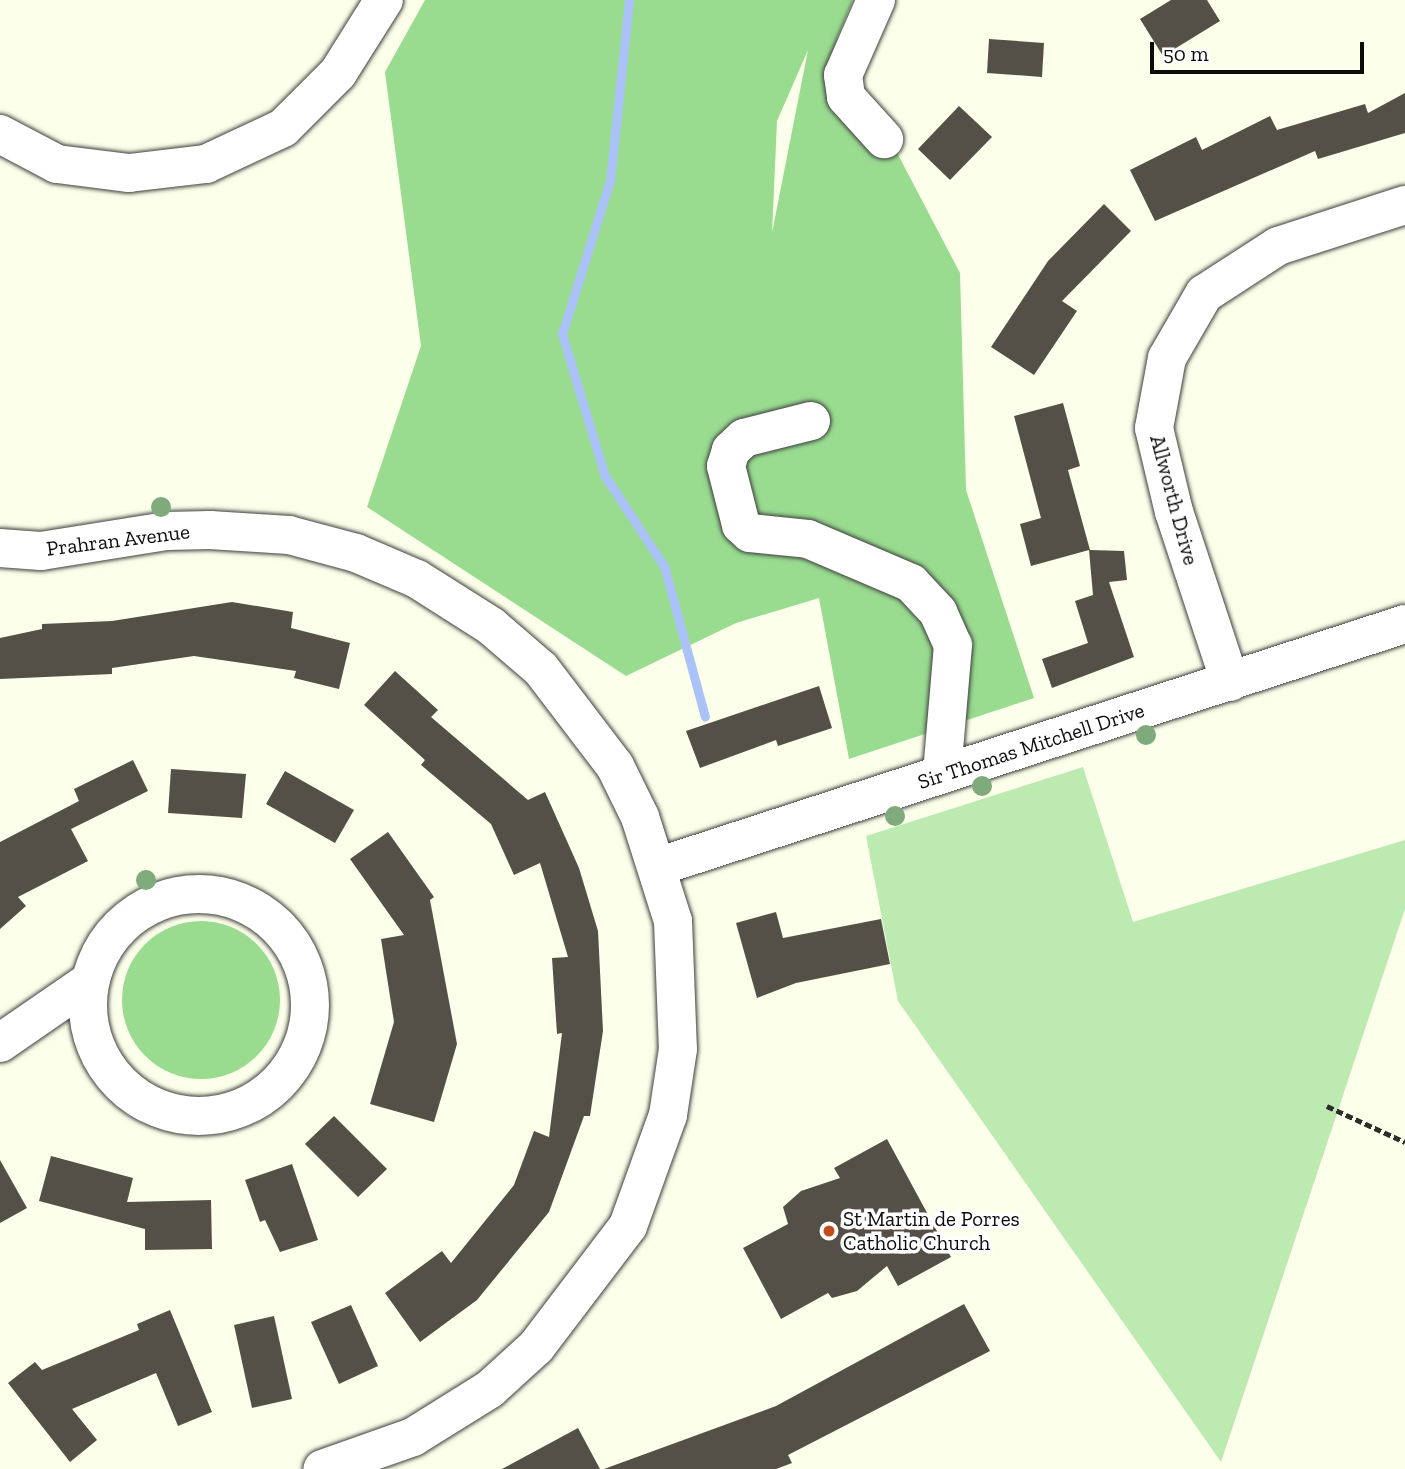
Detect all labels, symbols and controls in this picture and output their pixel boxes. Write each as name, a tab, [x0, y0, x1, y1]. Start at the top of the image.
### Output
scale bar	[1153, 28, 1366, 72]
text: 50 m	[1163, 41, 1209, 66]
street label: Allworth Drive	[1145, 432, 1203, 568]
street label: Prahran Avenue	[44, 519, 192, 561]
street label: Sir Thomas Mitchell Drive	[914, 697, 1148, 795]
place label: St Martin de Porres Catholic Church	[843, 1206, 1020, 1256]
marker: St Martin de Porres Catholic Church	[821, 1223, 837, 1239]

